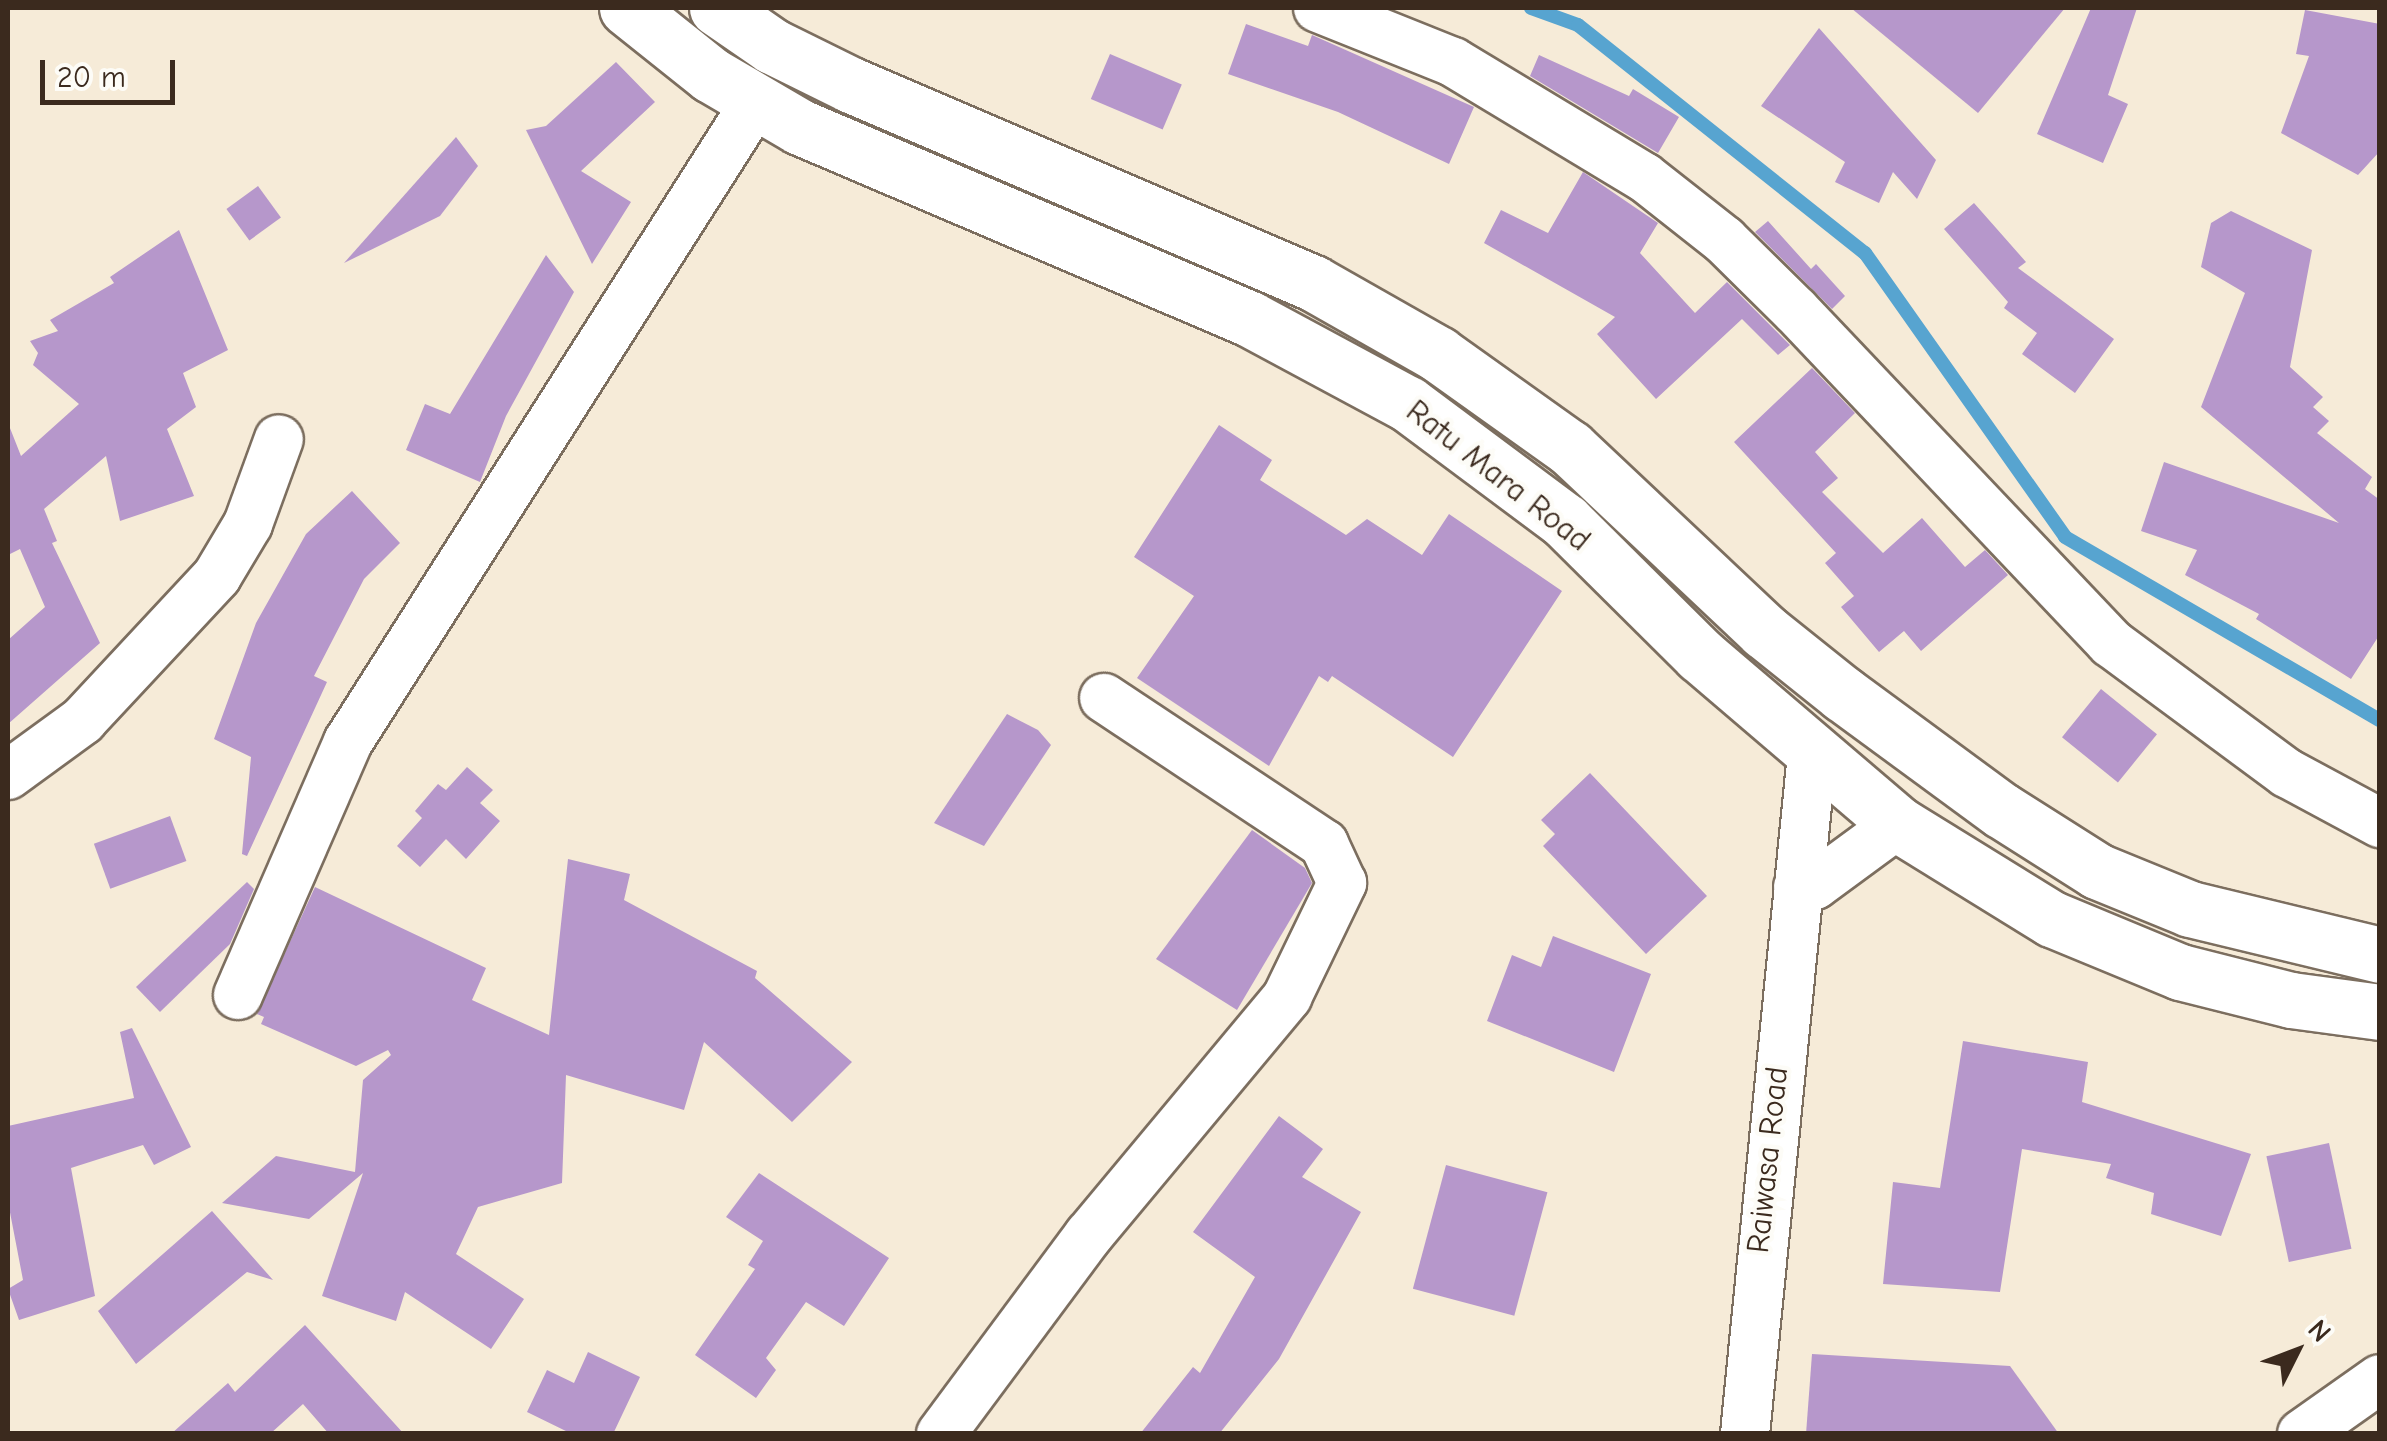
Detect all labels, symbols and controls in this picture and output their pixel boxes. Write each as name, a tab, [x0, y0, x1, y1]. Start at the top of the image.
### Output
scale bar	[45, 40, 180, 102]
text: 20 m	[57, 60, 126, 95]
street label: Ratu Mara Road	[1398, 392, 1598, 560]
street label: Raiwasa Road	[1739, 1065, 1797, 1255]
north arrow	[2247, 1301, 2347, 1401]
text: N	[2301, 1313, 2337, 1348]

